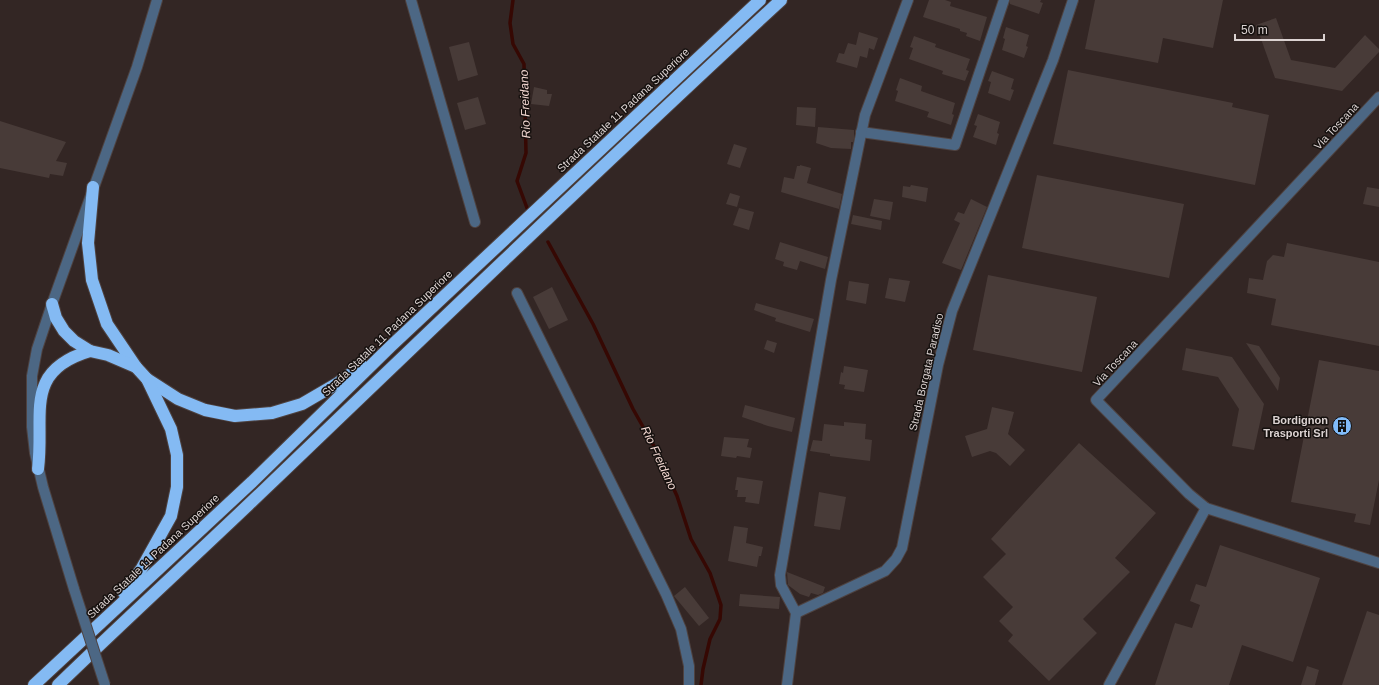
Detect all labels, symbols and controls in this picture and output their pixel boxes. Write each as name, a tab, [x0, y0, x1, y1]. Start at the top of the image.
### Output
scale bar	[1235, 16, 1324, 42]
text: 50 m	[1241, 23, 1268, 37]
street label: Strada Statale 11 Padana Superiore	[555, 46, 691, 174]
water label: Rio Freidano	[517, 69, 533, 139]
street label: Via Toscana	[1311, 99, 1361, 152]
street label: Strada Statale 11 Padana Superiore	[320, 268, 454, 398]
street label: Strada Borgata Paradiso	[907, 312, 945, 432]
street label: Via Toscana	[1090, 336, 1140, 389]
place label: Bordignon Trasporti Srl	[1263, 414, 1328, 439]
building icon: Bordignon Trasporti Srl	[1331, 415, 1353, 437]
water label: Rio Freidano	[638, 424, 680, 492]
street label: Strada Statale 11 Padana Superiore	[85, 492, 221, 620]

